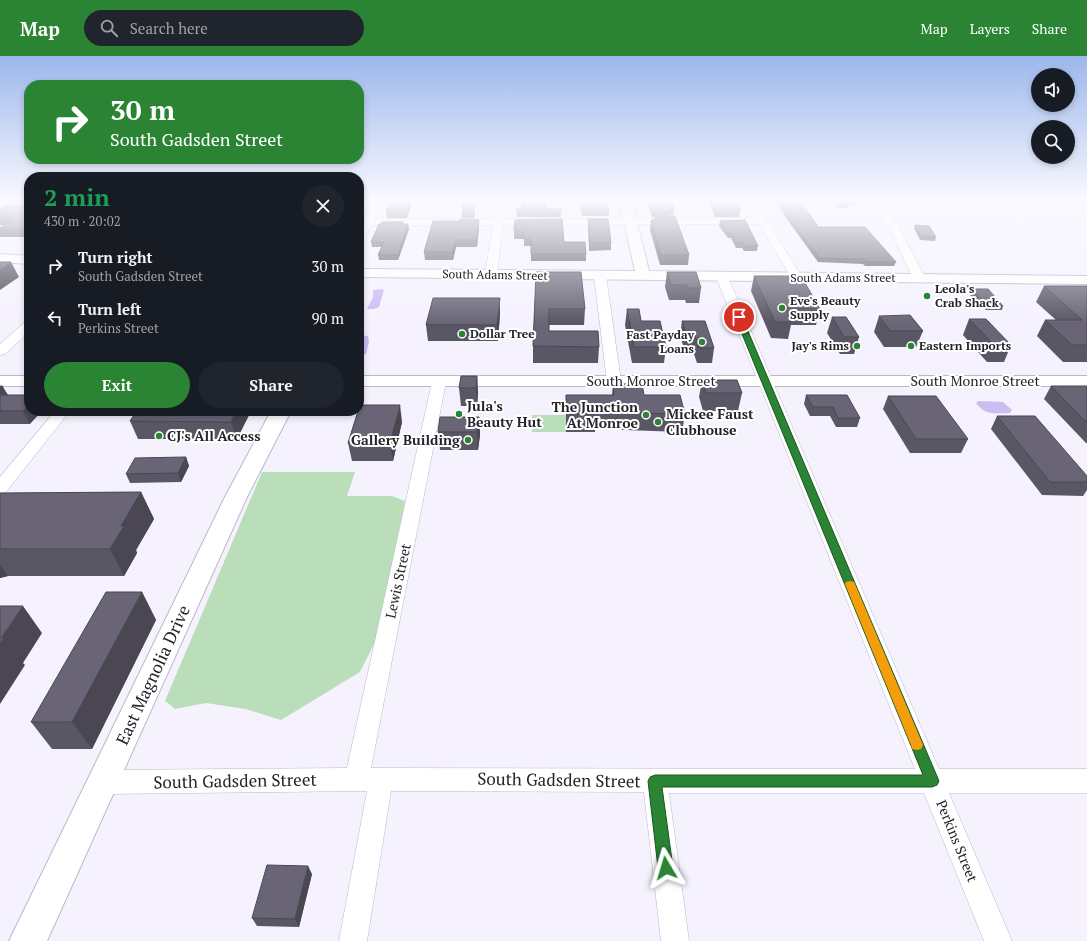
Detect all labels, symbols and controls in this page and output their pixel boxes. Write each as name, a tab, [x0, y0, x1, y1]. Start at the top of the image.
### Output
search box	[84, 10, 364, 46]
text: Map	[20, 16, 60, 41]
icon: search	[98, 17, 120, 39]
text: Search here	[130, 18, 208, 38]
text: Map	[921, 19, 948, 38]
text: Layers	[970, 19, 1010, 38]
text: Share	[1032, 19, 1067, 38]
map controls	[1031, 68, 1075, 164]
button: sound	[1031, 68, 1075, 112]
text: 30 m	[110, 91, 175, 128]
icon: right	[44, 96, 96, 148]
button: search	[1031, 120, 1075, 164]
text: South Gadsden Street	[110, 127, 283, 151]
text: 2 min	[44, 181, 110, 213]
button: close	[302, 185, 344, 227]
text: 430 m · 20:02	[44, 212, 121, 230]
text: Turn right	[78, 247, 153, 267]
icon: right	[44, 255, 66, 277]
text: 30 m	[311, 256, 344, 276]
street label: South Adams Street	[442, 266, 548, 283]
text: South Gadsden Street	[78, 267, 203, 285]
street label: South Adams Street	[790, 270, 896, 285]
place label: Leola's Crab Shack	[935, 281, 999, 310]
marker: Leola's Crab Shack	[922, 291, 932, 301]
place label: Eve's Beauty Supply	[790, 293, 861, 322]
text: Turn left	[78, 299, 142, 319]
pin	[722, 300, 756, 334]
marker: Eve's Beauty Supply	[777, 303, 787, 313]
icon: arrive	[728, 306, 750, 328]
icon: left	[44, 307, 66, 329]
text: 90 m	[311, 308, 344, 328]
text: Perkins Street	[78, 319, 159, 337]
place label: Dollar Tree	[470, 326, 535, 341]
place label: Fast Payday Loans	[626, 327, 695, 356]
marker: Dollar Tree	[457, 329, 467, 339]
marker: Fast Payday Loans	[697, 337, 707, 347]
place label: Jay's Rims	[791, 338, 850, 353]
place label: Eastern Imports	[919, 338, 1012, 353]
marker: Jay's Rims	[852, 341, 862, 351]
marker: Eastern Imports	[906, 341, 916, 351]
button: Exit	[44, 362, 190, 408]
button: Share	[198, 362, 344, 408]
street label: South Monroe Street	[586, 371, 716, 390]
street label: South Monroe Street	[910, 371, 1040, 390]
place label: Jula's Beauty Hut	[467, 396, 542, 431]
place label: The Junction At Monroe	[551, 397, 638, 432]
place label: Mickee Faust Clubhouse	[666, 404, 754, 439]
marker: Jula's Beauty Hut	[454, 409, 464, 419]
marker: The Junction At Monroe	[641, 410, 651, 420]
marker: Mickee Faust Clubhouse	[653, 417, 663, 427]
place label: CJ's All Access	[167, 426, 261, 445]
place label: Gallery Building	[351, 430, 461, 449]
marker: CJ's All Access	[154, 431, 164, 441]
marker: Gallery Building	[463, 435, 473, 445]
street label: Lewis Street	[380, 541, 415, 620]
street label: East Magnolia Drive	[110, 601, 195, 748]
street label: South Gadsden Street	[477, 767, 642, 792]
street label: South Gadsden Street	[153, 768, 318, 793]
street label: Perkins Street	[932, 797, 983, 885]
position arrow	[645, 847, 687, 889]

